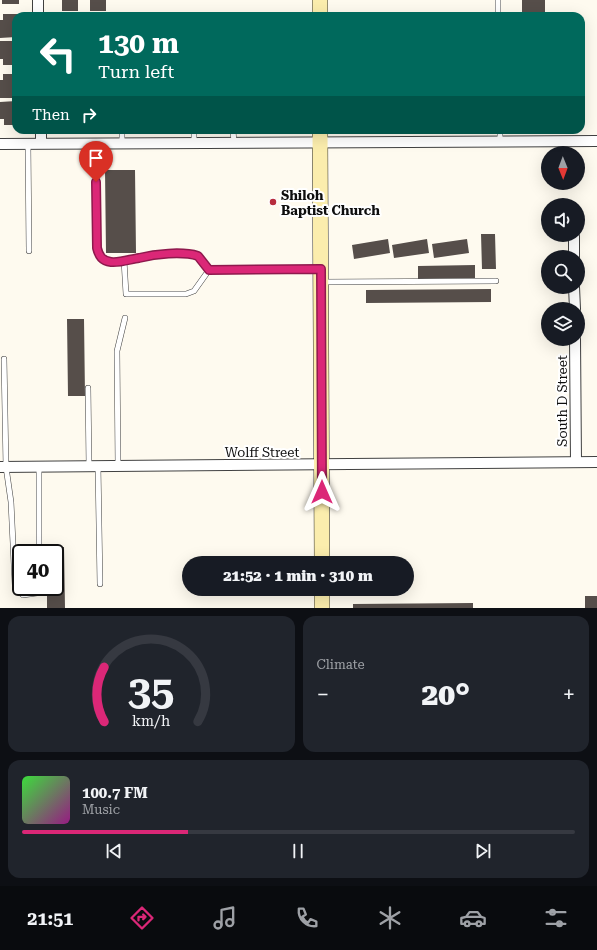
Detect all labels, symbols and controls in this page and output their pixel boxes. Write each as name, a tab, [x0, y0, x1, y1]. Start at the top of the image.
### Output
text: 130 m	[98, 27, 179, 60]
icon: left	[32, 28, 84, 80]
text: Turn left	[98, 61, 174, 82]
icon: right	[78, 104, 100, 126]
text: Then	[32, 106, 70, 124]
pin	[79, 141, 113, 182]
north arrow	[541, 146, 585, 190]
map controls	[541, 146, 585, 346]
icon: arrive	[85, 147, 107, 169]
place label: Shiloh Baptist Church	[281, 188, 380, 218]
marker: Shiloh Baptist Church	[268, 197, 278, 207]
button: sound	[541, 198, 585, 242]
button: search	[541, 250, 585, 294]
button: layers	[541, 302, 585, 346]
street label: South D Street	[555, 355, 570, 447]
street label: Wolff Street	[225, 445, 299, 460]
position arrow	[301, 471, 343, 513]
speed limit sign: 40	[12, 544, 64, 596]
text: 21:52 · 1 min · 310 m	[223, 567, 373, 585]
text: Climate	[317, 657, 365, 672]
text: 35	[128, 666, 175, 715]
text: 20°	[421, 677, 470, 712]
text: −	[317, 682, 329, 707]
text: +	[563, 682, 575, 707]
text: km/h	[132, 713, 170, 729]
text: 100.7 FM	[82, 784, 148, 802]
text: Music	[82, 802, 120, 817]
icon: previous	[103, 840, 125, 862]
icon: pause	[287, 840, 309, 862]
icon: next	[472, 840, 494, 862]
icon: directions	[128, 904, 156, 932]
icon: music	[211, 904, 239, 932]
icon: phone	[293, 904, 321, 932]
icon: climate	[376, 904, 404, 932]
icon: car	[459, 904, 487, 932]
icon: filters	[542, 904, 570, 932]
text: 21:51	[27, 908, 73, 929]

